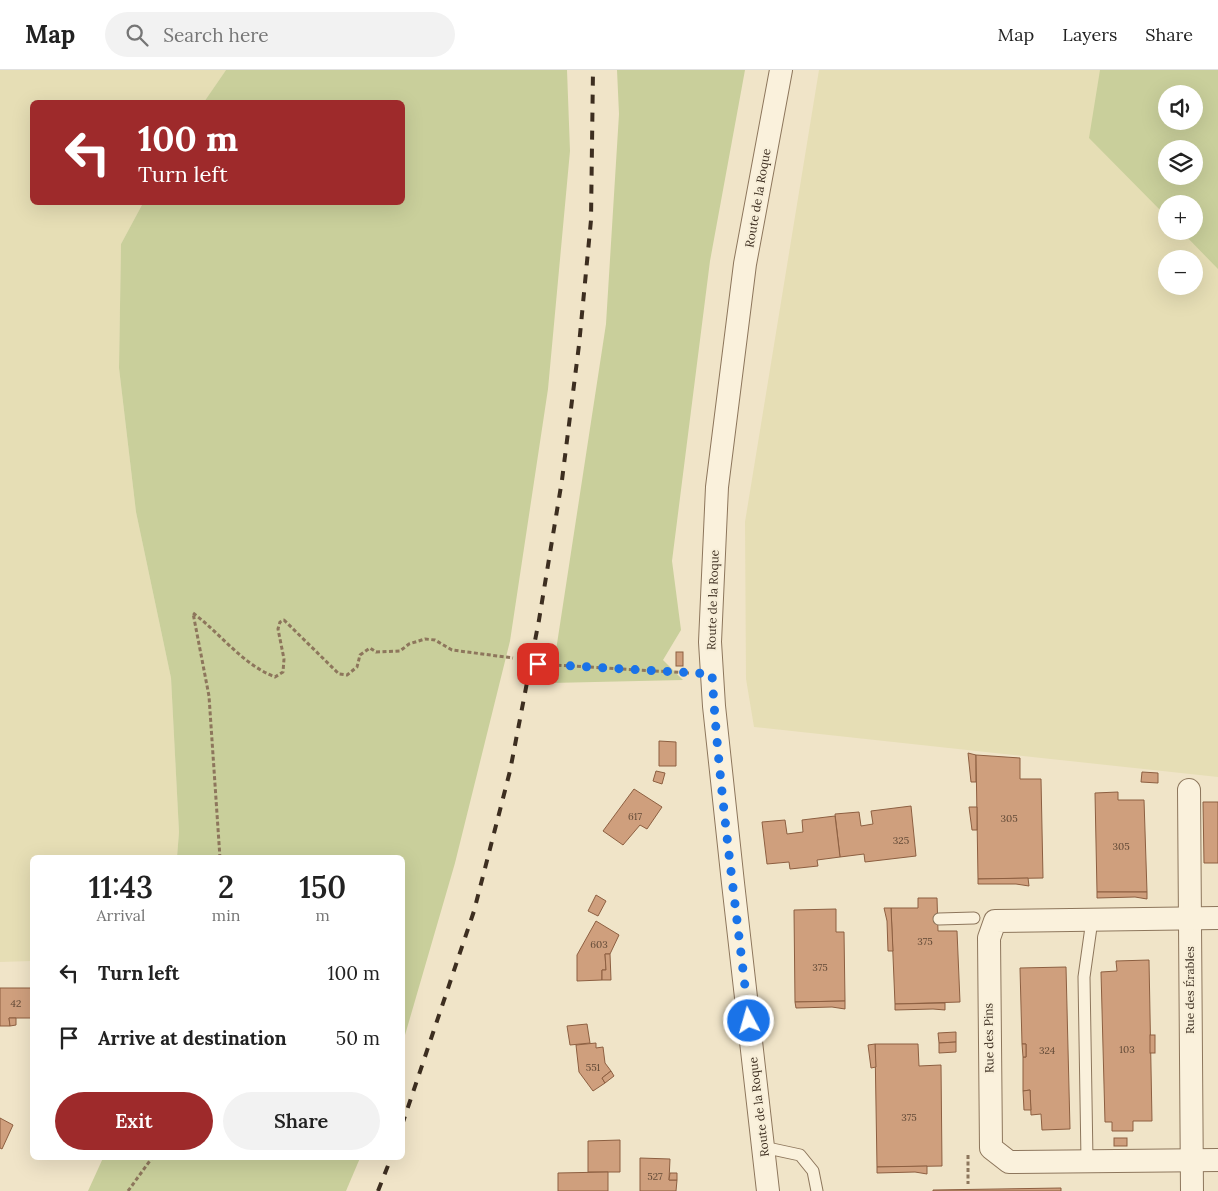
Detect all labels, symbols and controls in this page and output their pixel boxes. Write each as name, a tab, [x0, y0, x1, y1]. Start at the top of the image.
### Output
search box	[105, 12, 455, 57]
text: Map	[25, 19, 75, 50]
icon: search	[123, 21, 151, 49]
text: Search here	[163, 23, 269, 47]
text: Map	[998, 23, 1034, 46]
text: Layers	[1062, 23, 1117, 46]
text: Share	[1145, 23, 1193, 46]
map controls	[1158, 85, 1203, 295]
button: sound	[1158, 85, 1203, 130]
text: 100 m	[138, 116, 238, 161]
icon: left	[55, 120, 120, 185]
button: layers	[1158, 140, 1203, 185]
street label: Route de la Roque	[741, 147, 774, 249]
text: Turn left	[138, 160, 228, 188]
button: +	[1158, 195, 1203, 240]
button: −	[1158, 250, 1203, 295]
street label: Route de la Roque	[703, 549, 722, 650]
pin	[517, 643, 559, 685]
icon: arrive	[524, 650, 552, 678]
house number: 617	[628, 810, 642, 823]
house number: 305	[1000, 812, 1018, 825]
house number: 325	[893, 834, 909, 847]
house number: 305	[1112, 840, 1130, 853]
text: 11:43	[89, 868, 153, 906]
text: 2	[218, 868, 234, 906]
text: 150	[299, 868, 346, 906]
text: Arrival	[96, 905, 145, 925]
text: min	[212, 905, 240, 925]
text: m	[316, 905, 330, 925]
house number: 375	[917, 935, 933, 948]
house number: 603	[590, 938, 608, 951]
street label: Rue des Érables	[1182, 946, 1197, 1034]
icon: left	[55, 959, 83, 987]
text: Turn left	[98, 961, 179, 985]
text: 100 m	[328, 961, 380, 985]
house number: 375	[812, 961, 828, 974]
position arrow	[722, 994, 774, 1046]
house number: 42	[11, 997, 21, 1010]
street label: Rue des Pins	[980, 1002, 997, 1073]
icon: arrive	[55, 1024, 83, 1052]
text: Arrive at destination	[98, 1026, 287, 1050]
text: 50 m	[336, 1026, 380, 1050]
house number: 103	[1119, 1043, 1135, 1056]
house number: 324	[1039, 1044, 1056, 1057]
street label: Route de la Roque	[745, 1056, 772, 1158]
house number: 551	[586, 1061, 601, 1074]
button: Exit	[55, 1092, 213, 1150]
button: Share	[223, 1092, 380, 1150]
house number: 375	[901, 1111, 917, 1124]
house number: 527	[647, 1170, 663, 1183]

